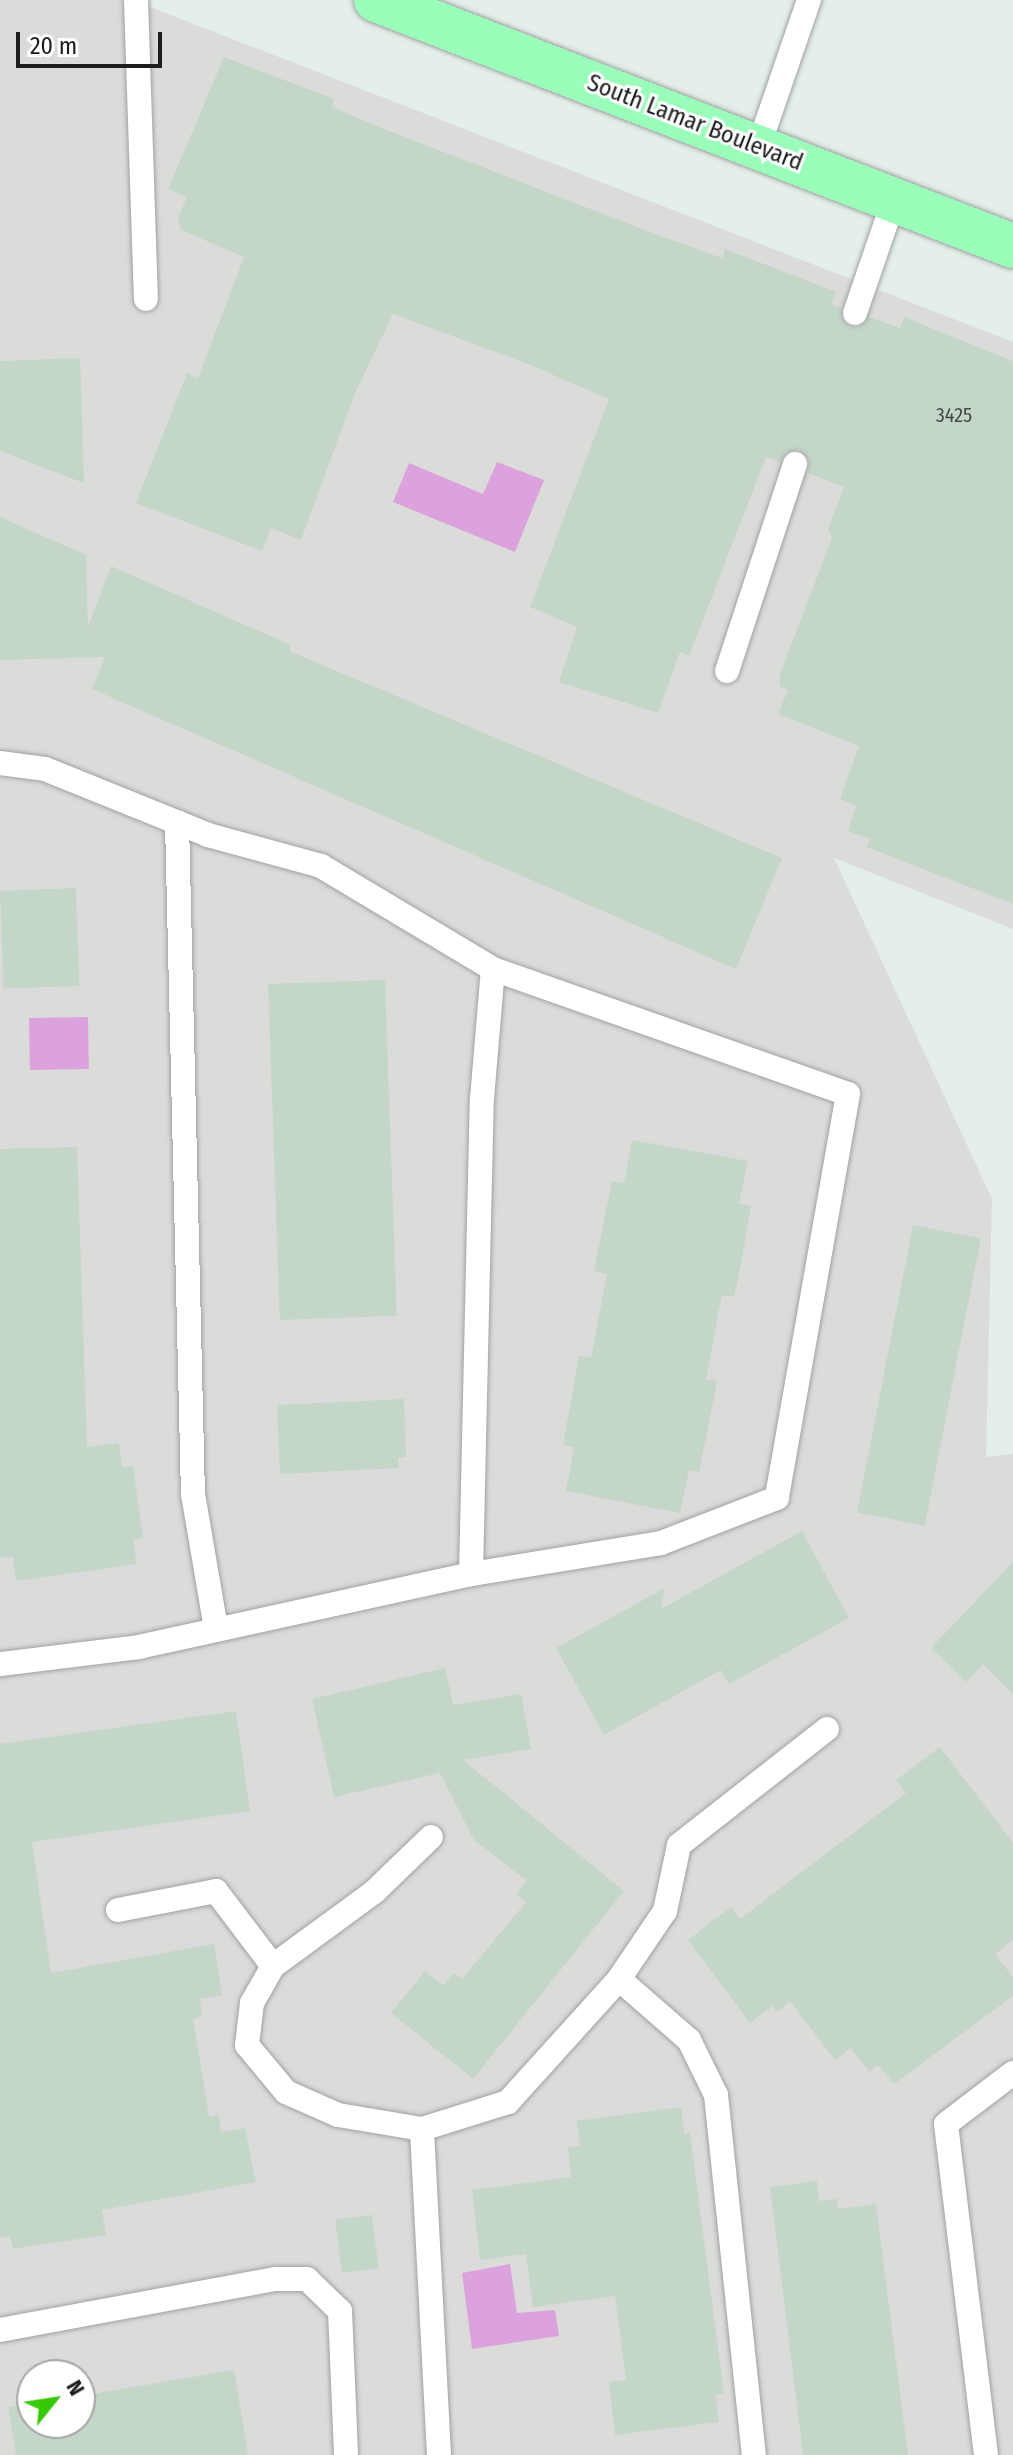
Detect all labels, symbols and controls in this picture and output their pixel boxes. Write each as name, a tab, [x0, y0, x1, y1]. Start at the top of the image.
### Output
scale bar	[20, 16, 166, 66]
text: 20 m	[30, 32, 77, 60]
street label: South Lamar Boulevard	[583, 69, 807, 177]
house number: 3425	[936, 403, 972, 427]
north arrow	[16, 2359, 96, 2439]
text: N	[60, 2375, 90, 2400]

